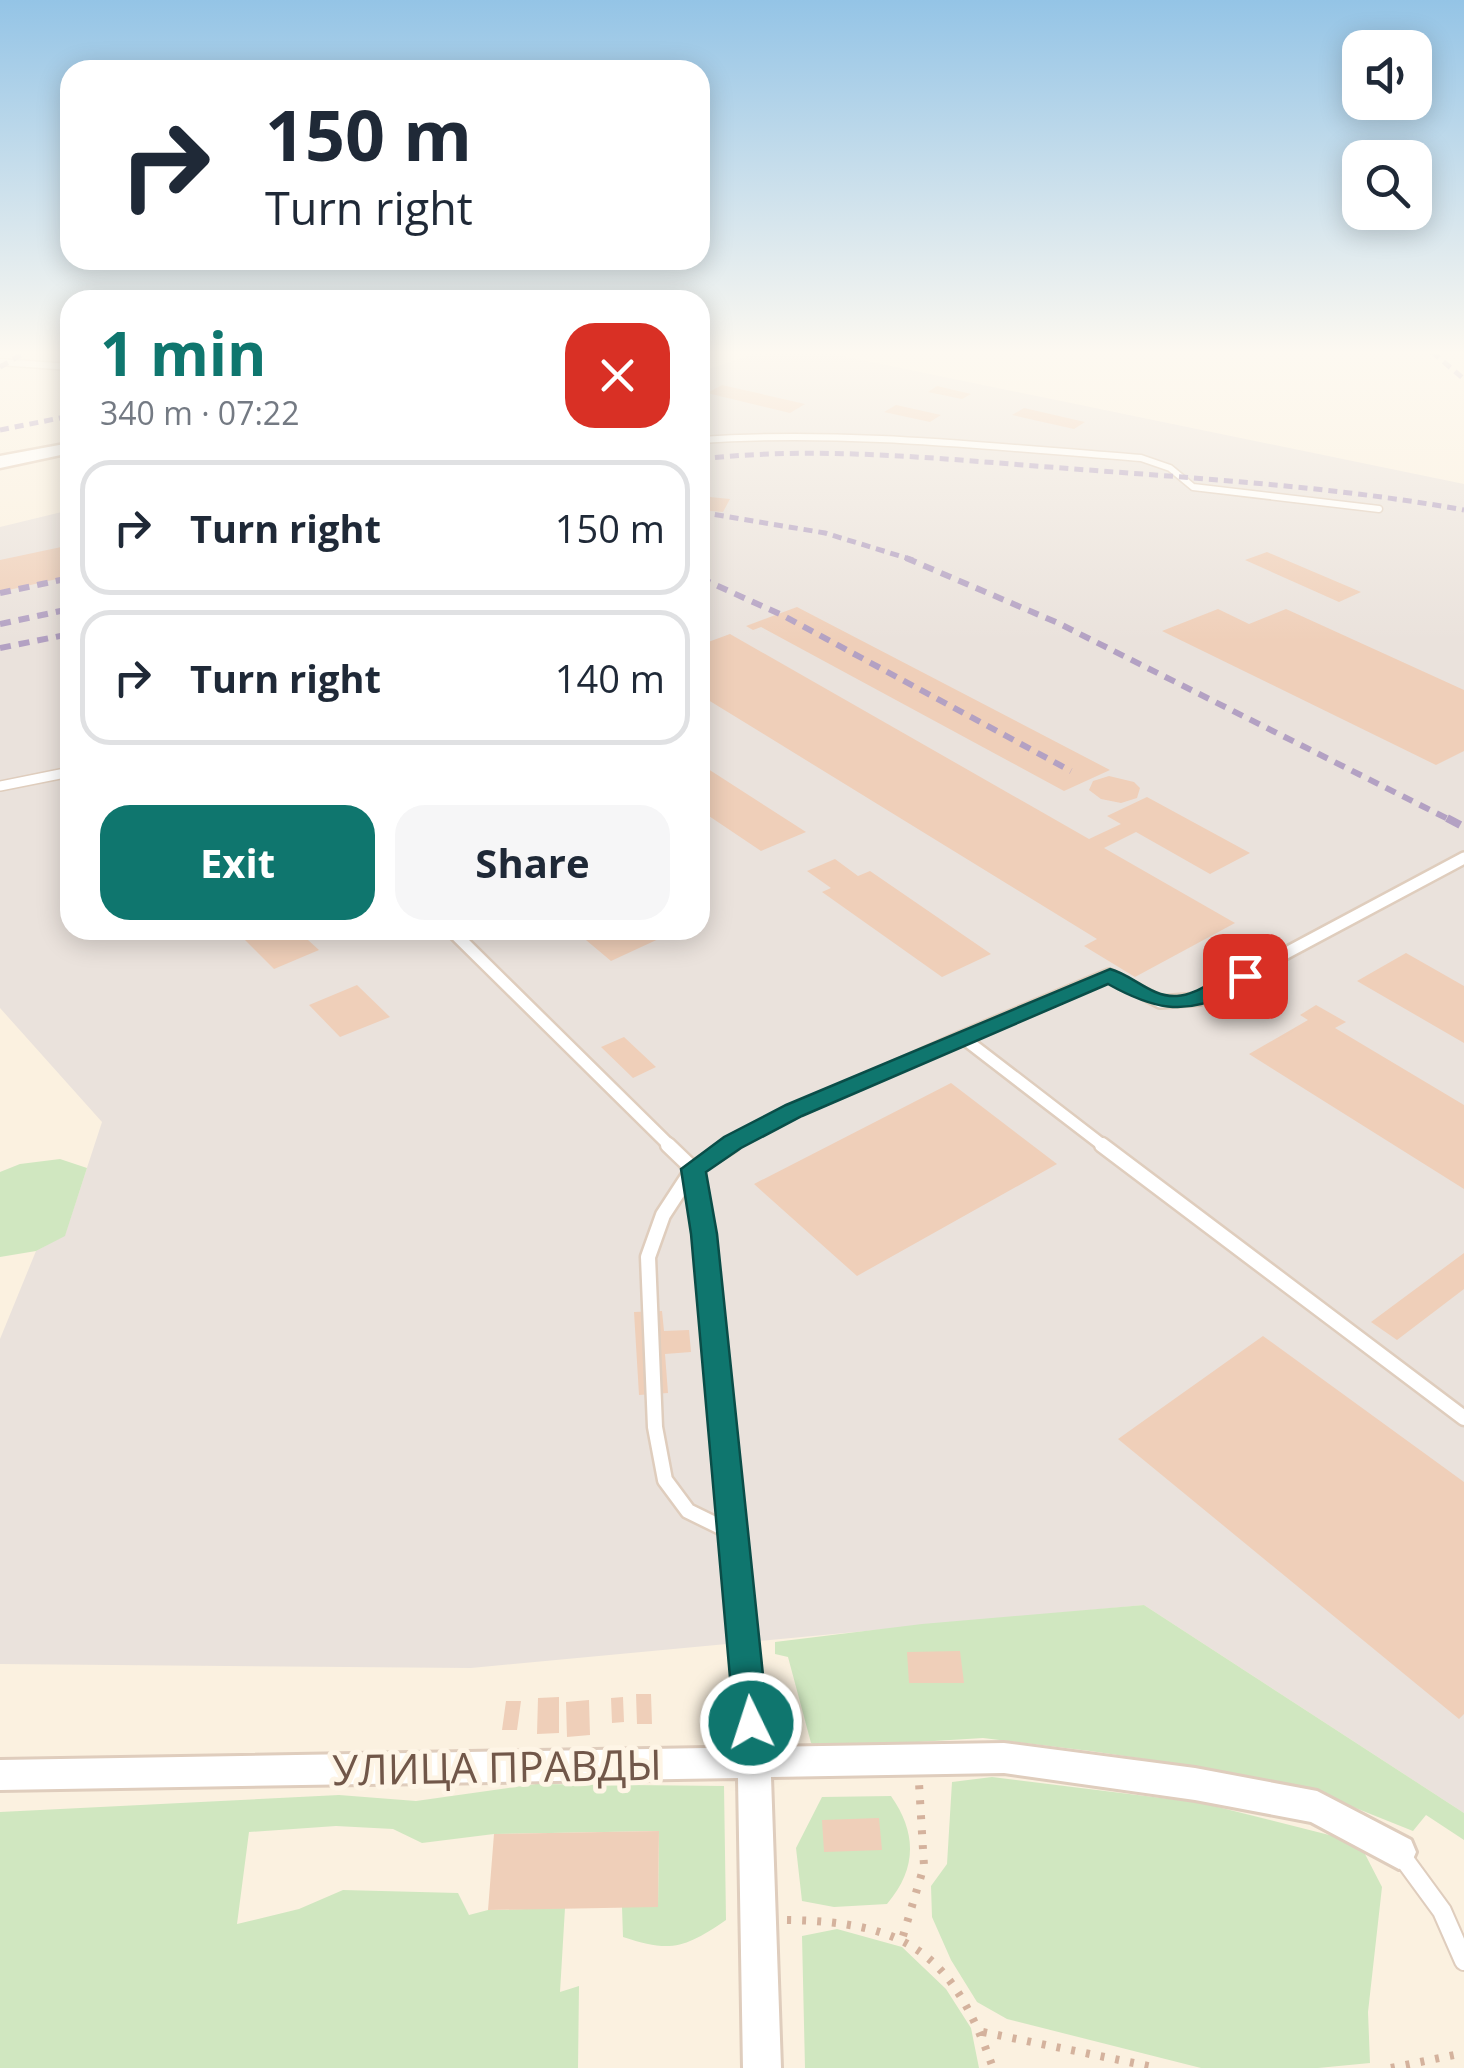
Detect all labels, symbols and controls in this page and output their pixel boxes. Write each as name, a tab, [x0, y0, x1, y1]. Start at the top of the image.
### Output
map controls	[1342, 30, 1432, 230]
button: sound	[1342, 30, 1432, 120]
text: 150 m	[265, 86, 472, 182]
icon: right	[100, 100, 230, 230]
button: search	[1342, 140, 1432, 230]
text: Turn right	[265, 177, 473, 238]
text: 1 min	[100, 312, 267, 394]
button: close	[565, 323, 670, 428]
text: 340 m · 07:22	[100, 391, 299, 434]
icon: right	[105, 500, 160, 555]
text: Turn right	[190, 502, 381, 554]
text: 150 m	[555, 502, 665, 554]
icon: right	[105, 650, 160, 705]
text: Turn right	[190, 652, 381, 704]
text: 140 m	[555, 652, 665, 704]
button: Exit	[100, 805, 375, 920]
button: Share	[395, 805, 670, 920]
pin	[1203, 934, 1288, 1019]
icon: arrive	[1218, 949, 1273, 1004]
position arrow	[699, 1671, 803, 1775]
street label: УЛИЦА ПРАВДЫ	[332, 1735, 662, 1797]

